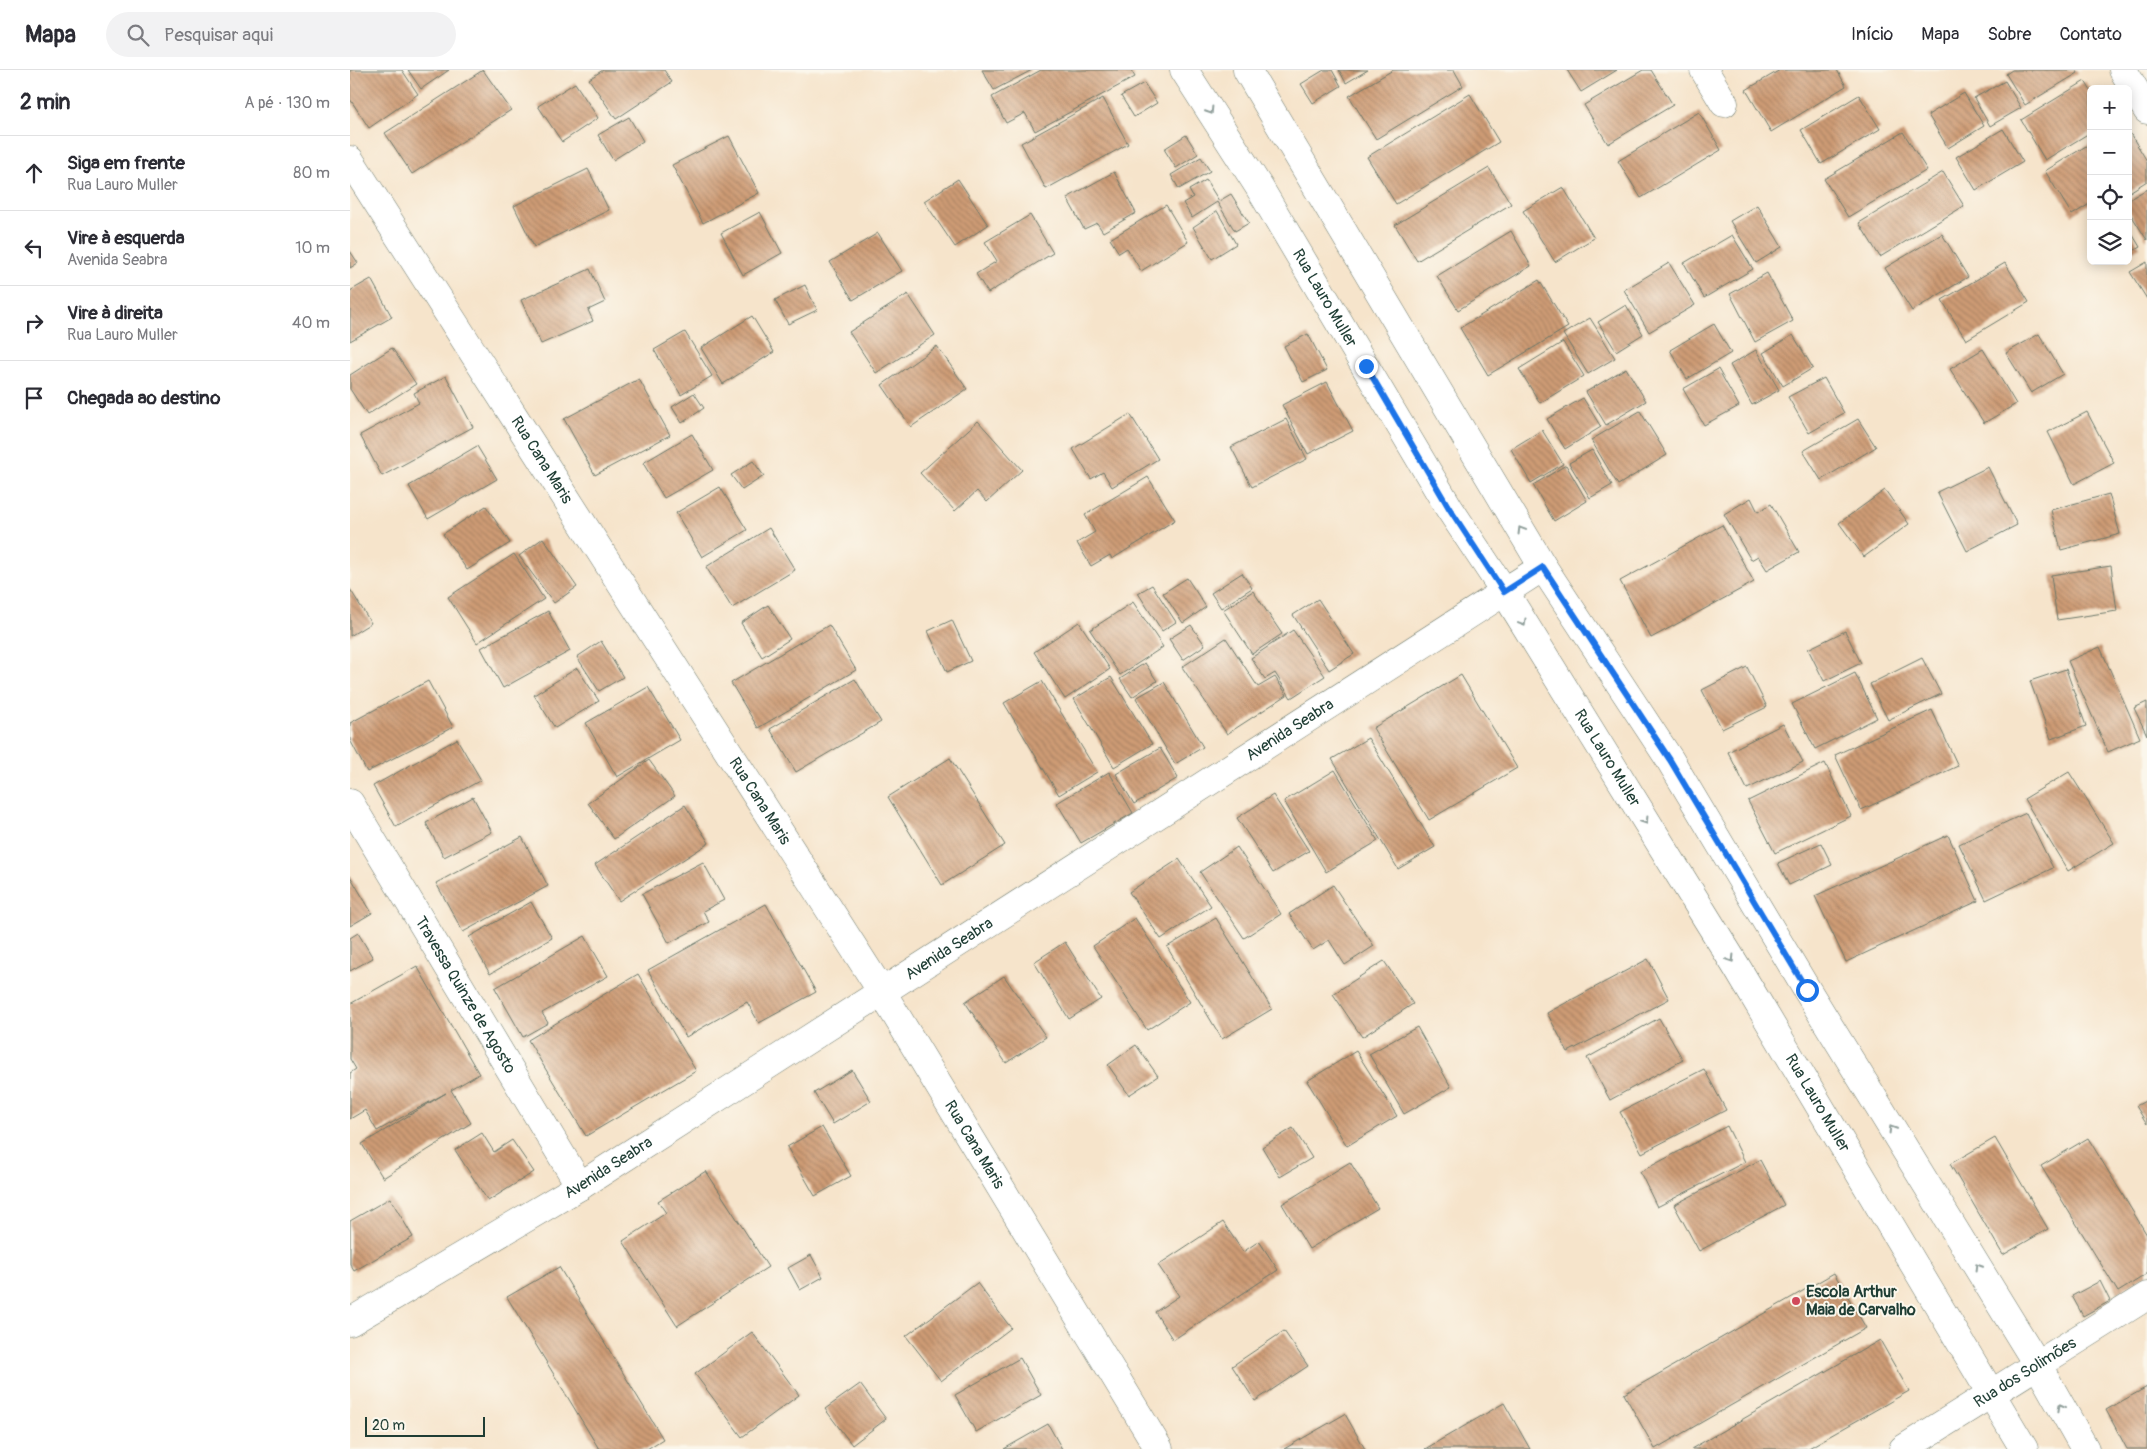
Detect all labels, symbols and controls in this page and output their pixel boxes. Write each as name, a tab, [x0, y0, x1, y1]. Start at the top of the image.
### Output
search box	[106, 12, 456, 57]
text: Mapa	[25, 20, 76, 49]
icon: search	[124, 21, 152, 49]
text: Pesquisar aqui	[164, 23, 273, 47]
text: Início	[1851, 23, 1893, 46]
text: Mapa	[1921, 23, 1959, 46]
text: Sobre	[1987, 23, 2031, 46]
text: Contato	[2059, 23, 2122, 46]
map controls	[2087, 85, 2132, 265]
button: +	[2087, 85, 2132, 130]
text: 2 min	[20, 89, 70, 116]
text: A pé · 130 m	[244, 93, 330, 113]
one-way arrow	[1204, 106, 1214, 115]
button: −	[2087, 130, 2132, 175]
text: Siga em frente	[67, 151, 185, 175]
icon: ahead	[20, 159, 48, 187]
text: 80 m	[293, 163, 330, 183]
text: Rua Lauro Muller	[67, 175, 178, 195]
button: locate	[2087, 175, 2132, 220]
button: layers	[2087, 220, 2132, 265]
text: Vire à esquerda	[67, 226, 185, 250]
icon: left	[20, 234, 48, 262]
text: 10 m	[295, 238, 330, 258]
street label: Rua Lauro Muller	[1288, 245, 1362, 351]
text: Avenida Seabra	[67, 250, 168, 270]
text: Vire à direita	[67, 301, 163, 325]
icon: right	[20, 309, 48, 337]
text: 40 m	[292, 313, 330, 333]
text: Rua Lauro Muller	[67, 325, 178, 345]
route end	[1355, 355, 1378, 378]
icon: arrive	[20, 384, 48, 412]
text: Chegada ao destino	[67, 386, 220, 410]
street label: Rua Cana Maris	[506, 412, 577, 507]
one-way arrow	[1518, 526, 1528, 535]
one-way arrow	[1517, 617, 1527, 626]
street label: Avenida Seabra	[1242, 694, 1338, 765]
street label: Rua Lauro Muller	[1570, 706, 1645, 811]
street label: Rua Cana Maris	[725, 754, 795, 849]
one-way arrow	[1638, 816, 1648, 825]
street label: Travessa Quinze de Agosto	[410, 913, 520, 1078]
street label: Avenida Seabra	[901, 913, 997, 984]
one-way arrow	[1725, 953, 1734, 962]
route start	[1796, 979, 1819, 1002]
street label: Rua Lauro Muller	[1781, 1050, 1855, 1156]
street label: Rua Cana Maris	[940, 1097, 1009, 1192]
one-way arrow	[1889, 1125, 1899, 1134]
street label: Avenida Seabra	[561, 1132, 656, 1203]
one-way arrow	[1974, 1264, 1984, 1273]
place label: Escola Arthur Maia de Carvalho	[1806, 1282, 1916, 1320]
marker: Escola Arthur Maia de Carvalho	[1790, 1295, 1802, 1307]
street label: Rua dos Solimões	[1970, 1333, 2080, 1412]
one-way arrow	[2057, 1403, 2067, 1412]
scale bar	[365, 1414, 485, 1437]
text: 20 m	[372, 1417, 405, 1434]

